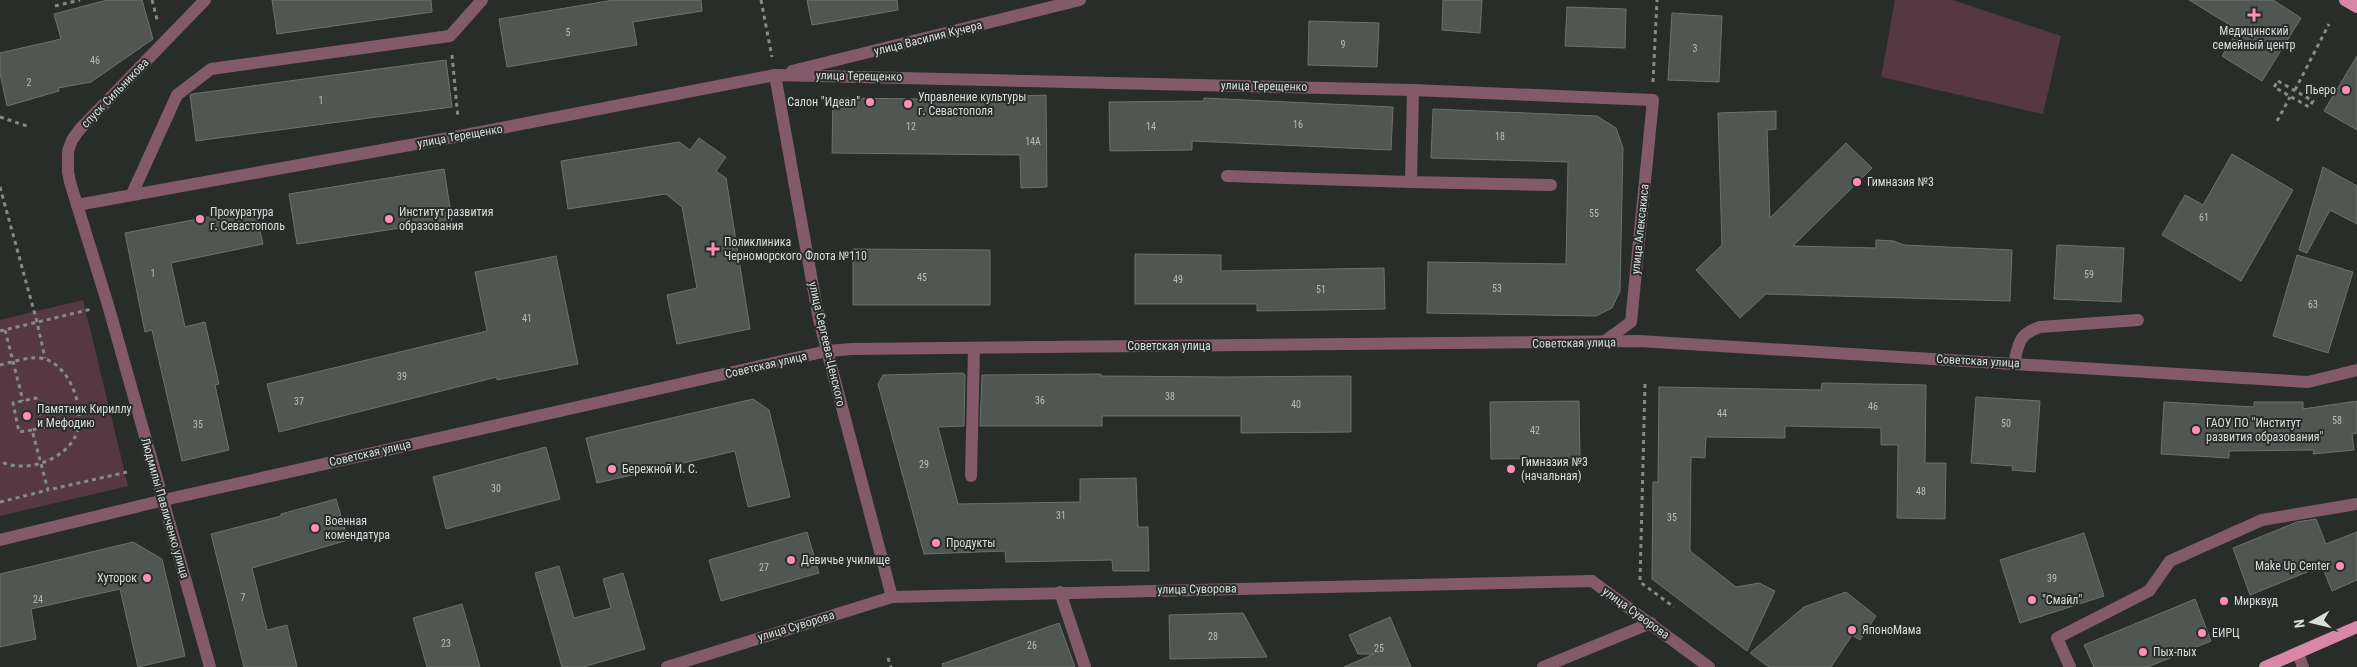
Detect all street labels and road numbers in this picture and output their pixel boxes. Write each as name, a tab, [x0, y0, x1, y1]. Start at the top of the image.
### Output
street label: улица Василия Кучера	[872, 18, 984, 58]
street label: спуск Сильникова	[78, 55, 152, 131]
street label: улица Терещенко	[816, 68, 902, 84]
street label: улица Терещенко	[1221, 78, 1307, 94]
street label: улица Терещенко	[416, 122, 504, 150]
street label: улица Алексакиса	[1628, 183, 1652, 275]
street label: улица Сергеева-Ценского	[806, 280, 848, 408]
street label: Советская улица	[1532, 335, 1616, 351]
street label: Советская улица	[1127, 339, 1211, 353]
street label: Советская улица	[724, 349, 809, 381]
street label: Советская улица	[1936, 352, 2020, 370]
street label: Людмилы Павличенко улица	[138, 436, 192, 580]
street label: Советская улица	[328, 437, 413, 469]
street label: улица Суворова	[1157, 581, 1237, 597]
street label: улица Суворова	[1600, 584, 1672, 642]
street label: улица Суворова	[756, 608, 836, 644]

